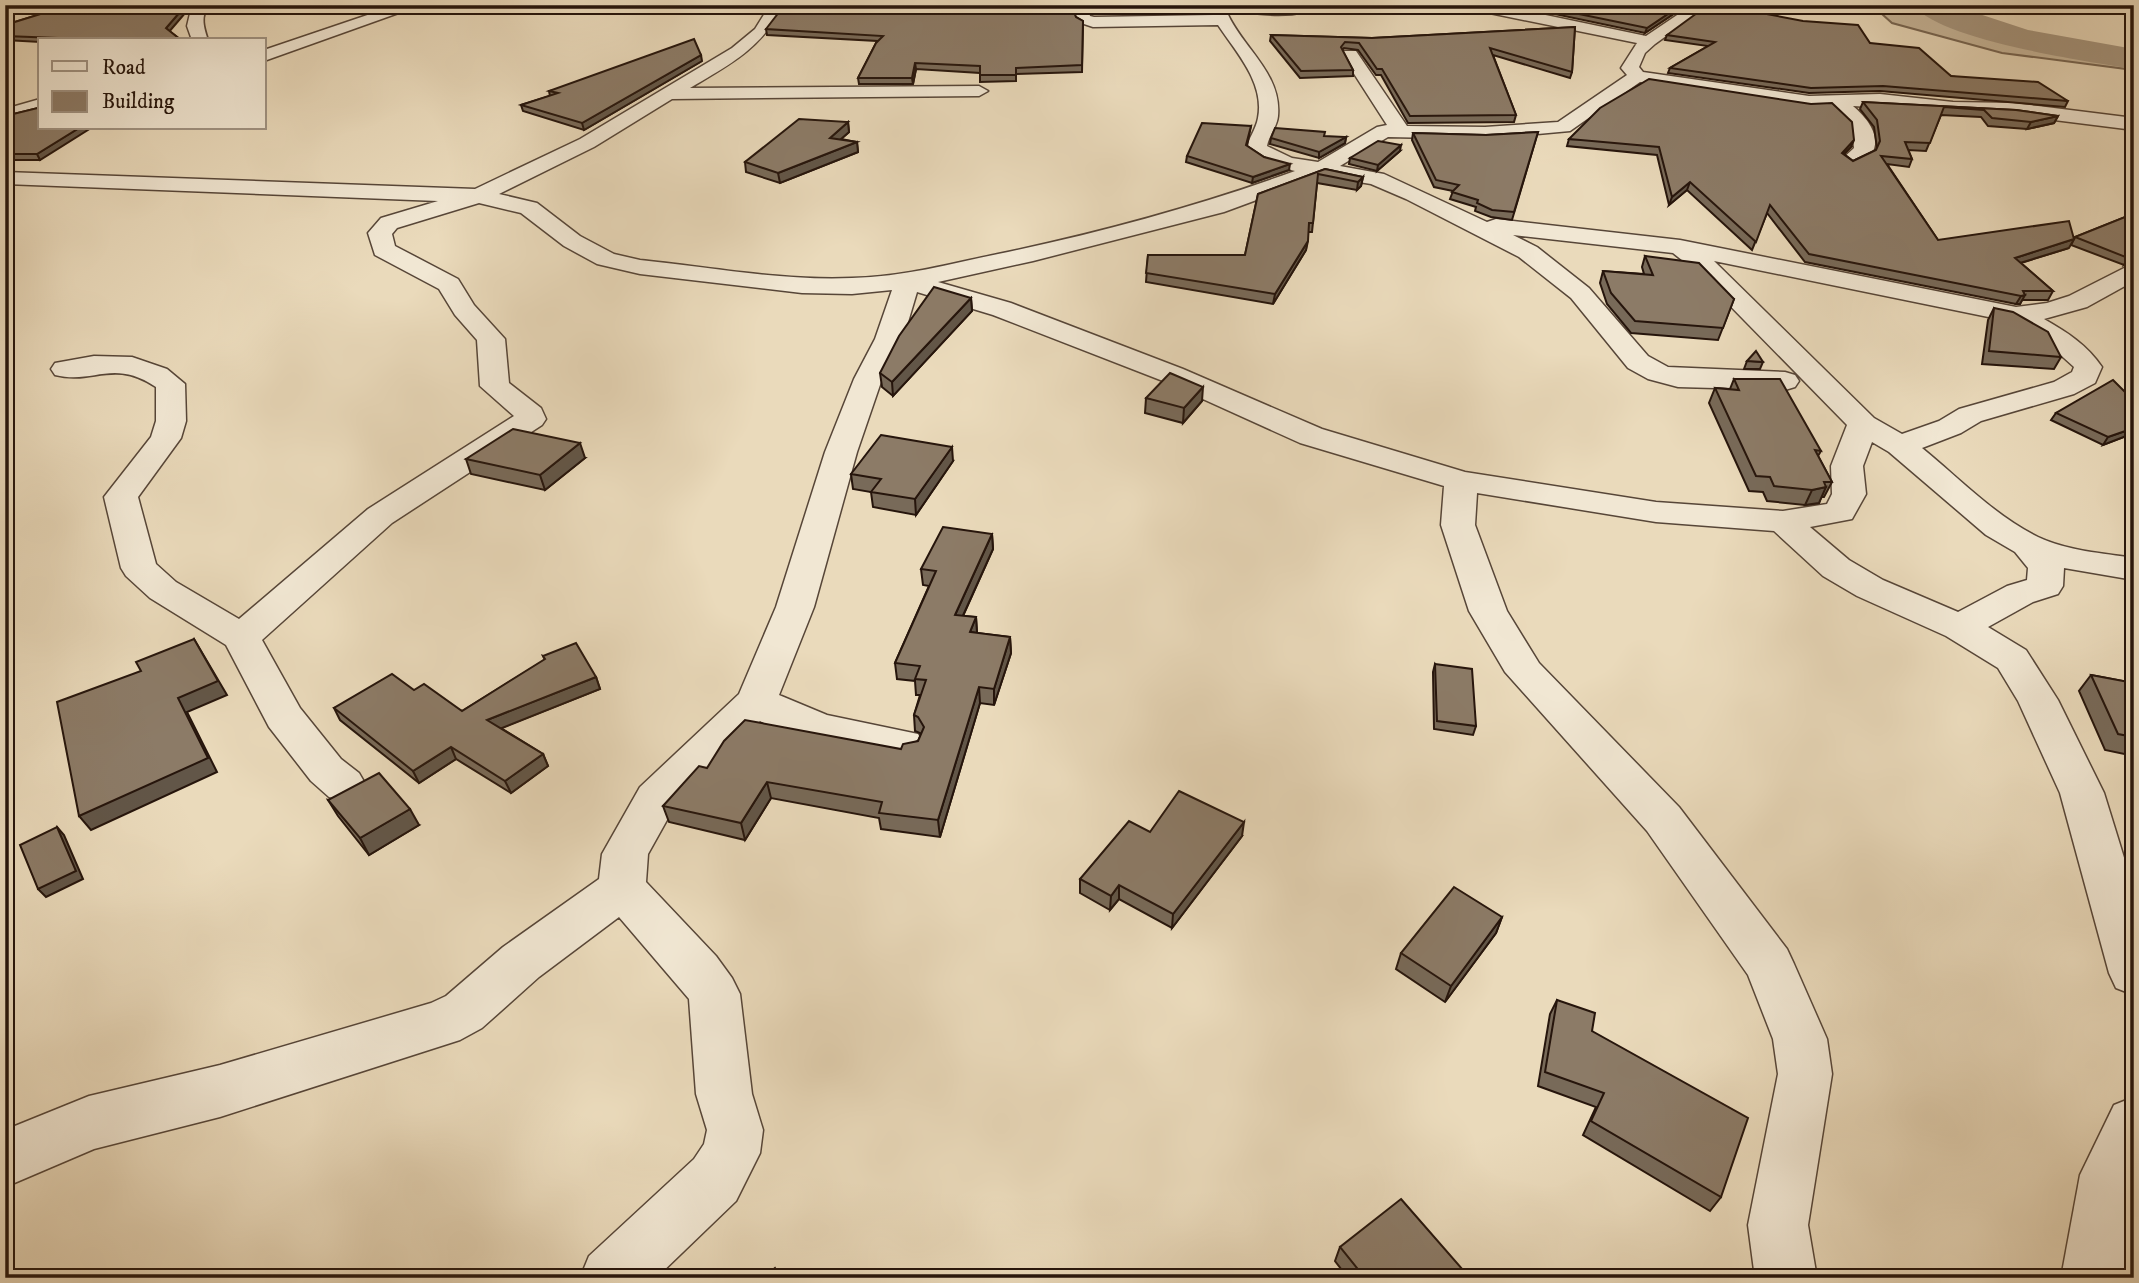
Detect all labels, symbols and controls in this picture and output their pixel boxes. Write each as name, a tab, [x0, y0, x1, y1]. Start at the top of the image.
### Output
legend	[38, 38, 266, 130]
text: Road	[102, 55, 146, 81]
text: Building	[102, 89, 175, 115]

